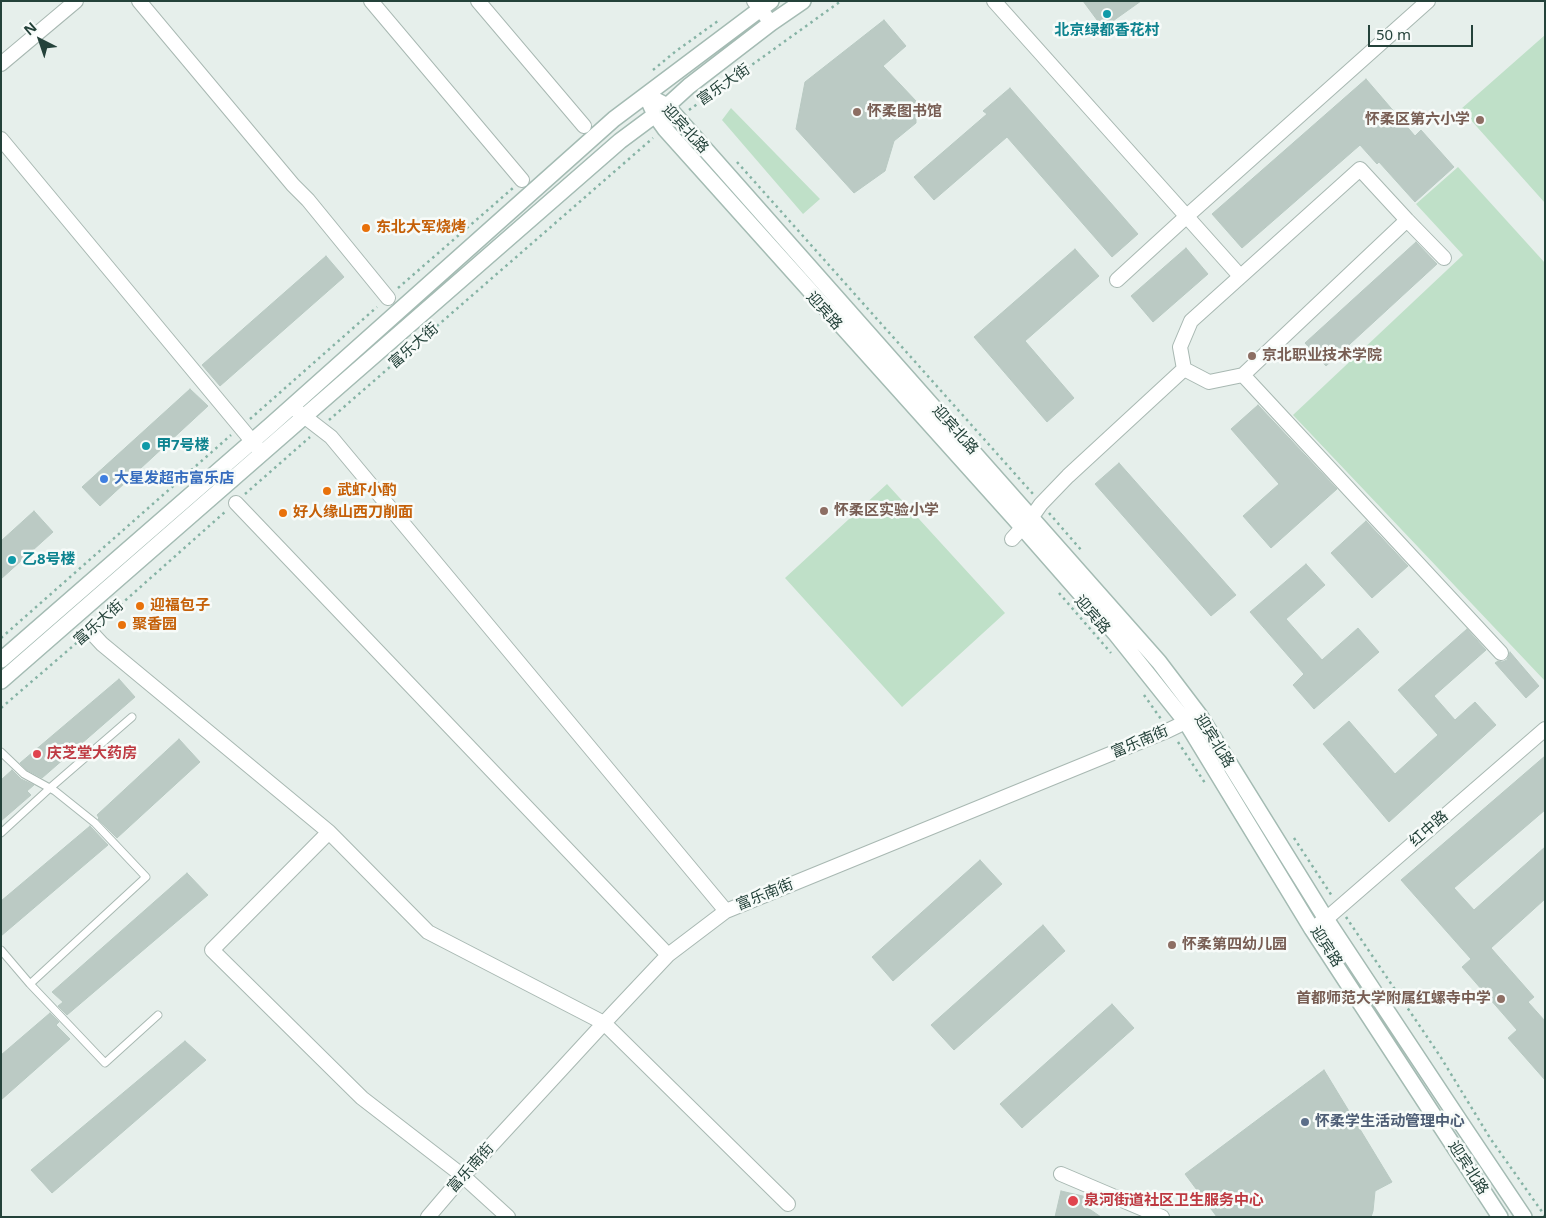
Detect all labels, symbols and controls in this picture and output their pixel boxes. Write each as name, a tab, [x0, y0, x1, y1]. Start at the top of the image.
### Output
marker: 北京绿都香花村	[1101, 8, 1113, 20]
north arrow	[15, 15, 65, 65]
scale bar	[1371, 15, 1476, 47]
text: N	[19, 17, 40, 39]
place label: 北京绿都香花村	[1055, 22, 1159, 40]
text: 50 m	[1376, 24, 1411, 44]
street label: 富乐大街	[694, 60, 754, 110]
street label: 迎宾北路	[658, 101, 712, 157]
place label: 怀柔图书馆	[867, 103, 942, 121]
marker: 怀柔图书馆	[851, 106, 863, 118]
place label: 怀柔区第六小学	[1365, 111, 1470, 129]
marker: 怀柔区第六小学	[1474, 114, 1486, 126]
place label: 东北大军烧烤	[376, 219, 466, 237]
marker: 东北大军烧烤	[360, 222, 372, 234]
street label: 迎宾路	[802, 288, 846, 334]
street label: 富乐大街	[385, 320, 443, 372]
place label: 京北职业技术学院	[1262, 347, 1382, 365]
marker: 京北职业技术学院	[1246, 350, 1258, 362]
street label: 迎宾北路	[928, 402, 982, 458]
place label: 甲7号楼	[156, 437, 210, 455]
marker: 甲7号楼	[140, 440, 152, 452]
place label: 大星发超市富乐店	[114, 470, 234, 488]
marker: 大星发超市富乐店	[98, 473, 110, 485]
place label: 武虾小酌	[337, 482, 397, 500]
marker: 武虾小酌	[321, 485, 333, 497]
place label: 怀柔区实验小学	[834, 502, 939, 520]
place label: 好人缘山西刀削面	[293, 504, 413, 522]
marker: 怀柔区实验小学	[818, 505, 830, 517]
marker: 好人缘山西刀削面	[277, 507, 289, 519]
place label: 乙8号楼	[22, 551, 76, 569]
marker: 乙8号楼	[6, 554, 18, 566]
street label: 迎宾路	[1070, 592, 1114, 638]
street label: 富乐大街	[70, 597, 128, 649]
place label: 迎福包子	[150, 597, 210, 615]
marker: 迎福包子	[134, 600, 146, 612]
place label: 聚香园	[132, 616, 177, 634]
marker: 聚香园	[116, 619, 128, 631]
street label: 迎宾北路	[1190, 711, 1238, 771]
street label: 富乐南街	[1109, 722, 1171, 762]
place label: 庆芝堂大药房	[47, 745, 137, 763]
marker: 庆芝堂大药房	[31, 748, 43, 760]
street label: 红中路	[1406, 807, 1452, 851]
street label: 富乐南街	[734, 875, 796, 915]
street label: 迎宾路	[1306, 923, 1346, 971]
place label: 怀柔第四幼儿园	[1182, 936, 1287, 954]
marker: 怀柔第四幼儿园	[1166, 939, 1178, 951]
place label: 首都师范大学附属红螺寺中学	[1296, 990, 1491, 1008]
marker: 首都师范大学附属红螺寺中学	[1495, 993, 1507, 1005]
place label: 怀柔学生活动管理中心	[1315, 1113, 1465, 1131]
marker: 怀柔学生活动管理中心	[1299, 1116, 1311, 1128]
street label: 迎宾北路	[1444, 1138, 1492, 1198]
street label: 富乐南街	[444, 1140, 498, 1196]
place label: 泉河街道社区卫生服务中心	[1084, 1192, 1264, 1210]
marker: 泉河街道社区卫生服务中心	[1066, 1194, 1080, 1208]

